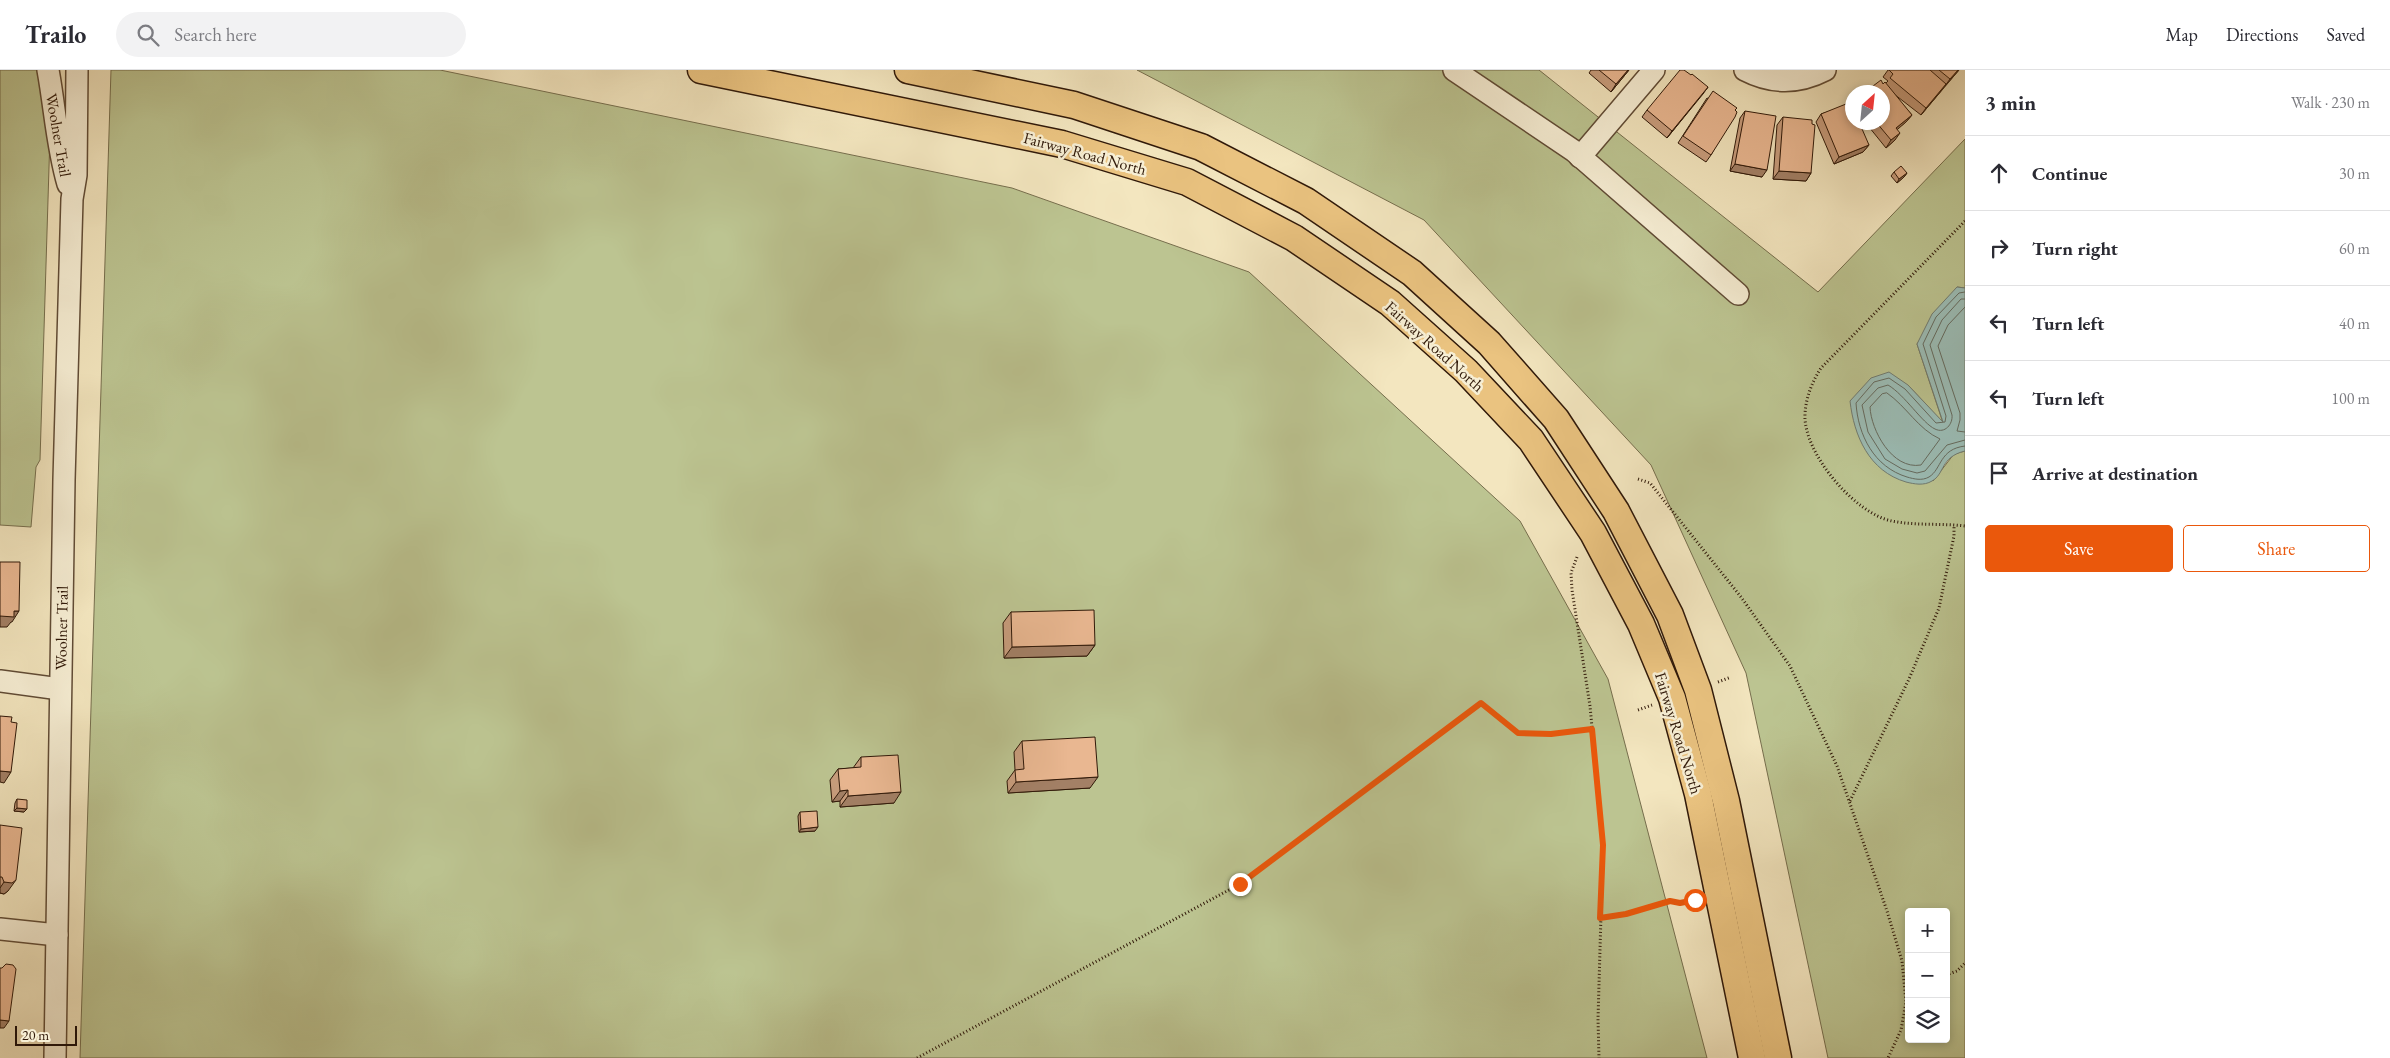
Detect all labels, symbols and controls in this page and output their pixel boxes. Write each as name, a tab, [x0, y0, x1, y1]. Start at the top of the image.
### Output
search box	[116, 12, 466, 57]
text: Trailo	[25, 19, 86, 50]
icon: search	[134, 21, 162, 49]
text: Search here	[174, 22, 257, 47]
text: Map	[2166, 23, 2198, 46]
text: Directions	[2226, 23, 2298, 46]
text: Saved	[2326, 23, 2365, 46]
north arrow	[1845, 85, 1890, 130]
text: 3 min	[1985, 89, 2036, 116]
street label: Woolner Trail	[41, 92, 76, 179]
text: Walk · 230 m	[2291, 92, 2370, 113]
street label: Fairway Road North	[1021, 127, 1149, 180]
icon: ahead	[1985, 159, 2013, 187]
text: Continue	[2032, 161, 2107, 186]
text: 30 m	[2339, 163, 2370, 184]
icon: right	[1985, 234, 2013, 262]
text: Turn right	[2032, 236, 2118, 261]
text: 60 m	[2339, 238, 2370, 259]
street label: Fairway Road North	[1381, 296, 1489, 396]
icon: left	[1985, 309, 2013, 337]
text: Turn left	[2032, 311, 2104, 336]
text: 40 m	[2339, 313, 2370, 334]
icon: left	[1985, 384, 2013, 412]
text: Turn left	[2032, 386, 2104, 411]
text: 100 m	[2331, 388, 2370, 409]
icon: arrive	[1985, 459, 2013, 487]
text: Arrive at destination	[2032, 461, 2198, 486]
button: Save	[1985, 525, 2173, 572]
button: Share	[2183, 525, 2370, 572]
street label: Woolner Trail	[50, 586, 73, 670]
street label: Fairway Road North	[1650, 670, 1707, 797]
route end	[1229, 873, 1252, 896]
route start	[1684, 889, 1707, 912]
map controls	[1905, 908, 1950, 1043]
button: +	[1905, 908, 1950, 953]
button: −	[1905, 953, 1950, 998]
button: layers	[1905, 998, 1950, 1043]
scale bar	[15, 1023, 78, 1046]
text: 20 m	[22, 1026, 49, 1044]

